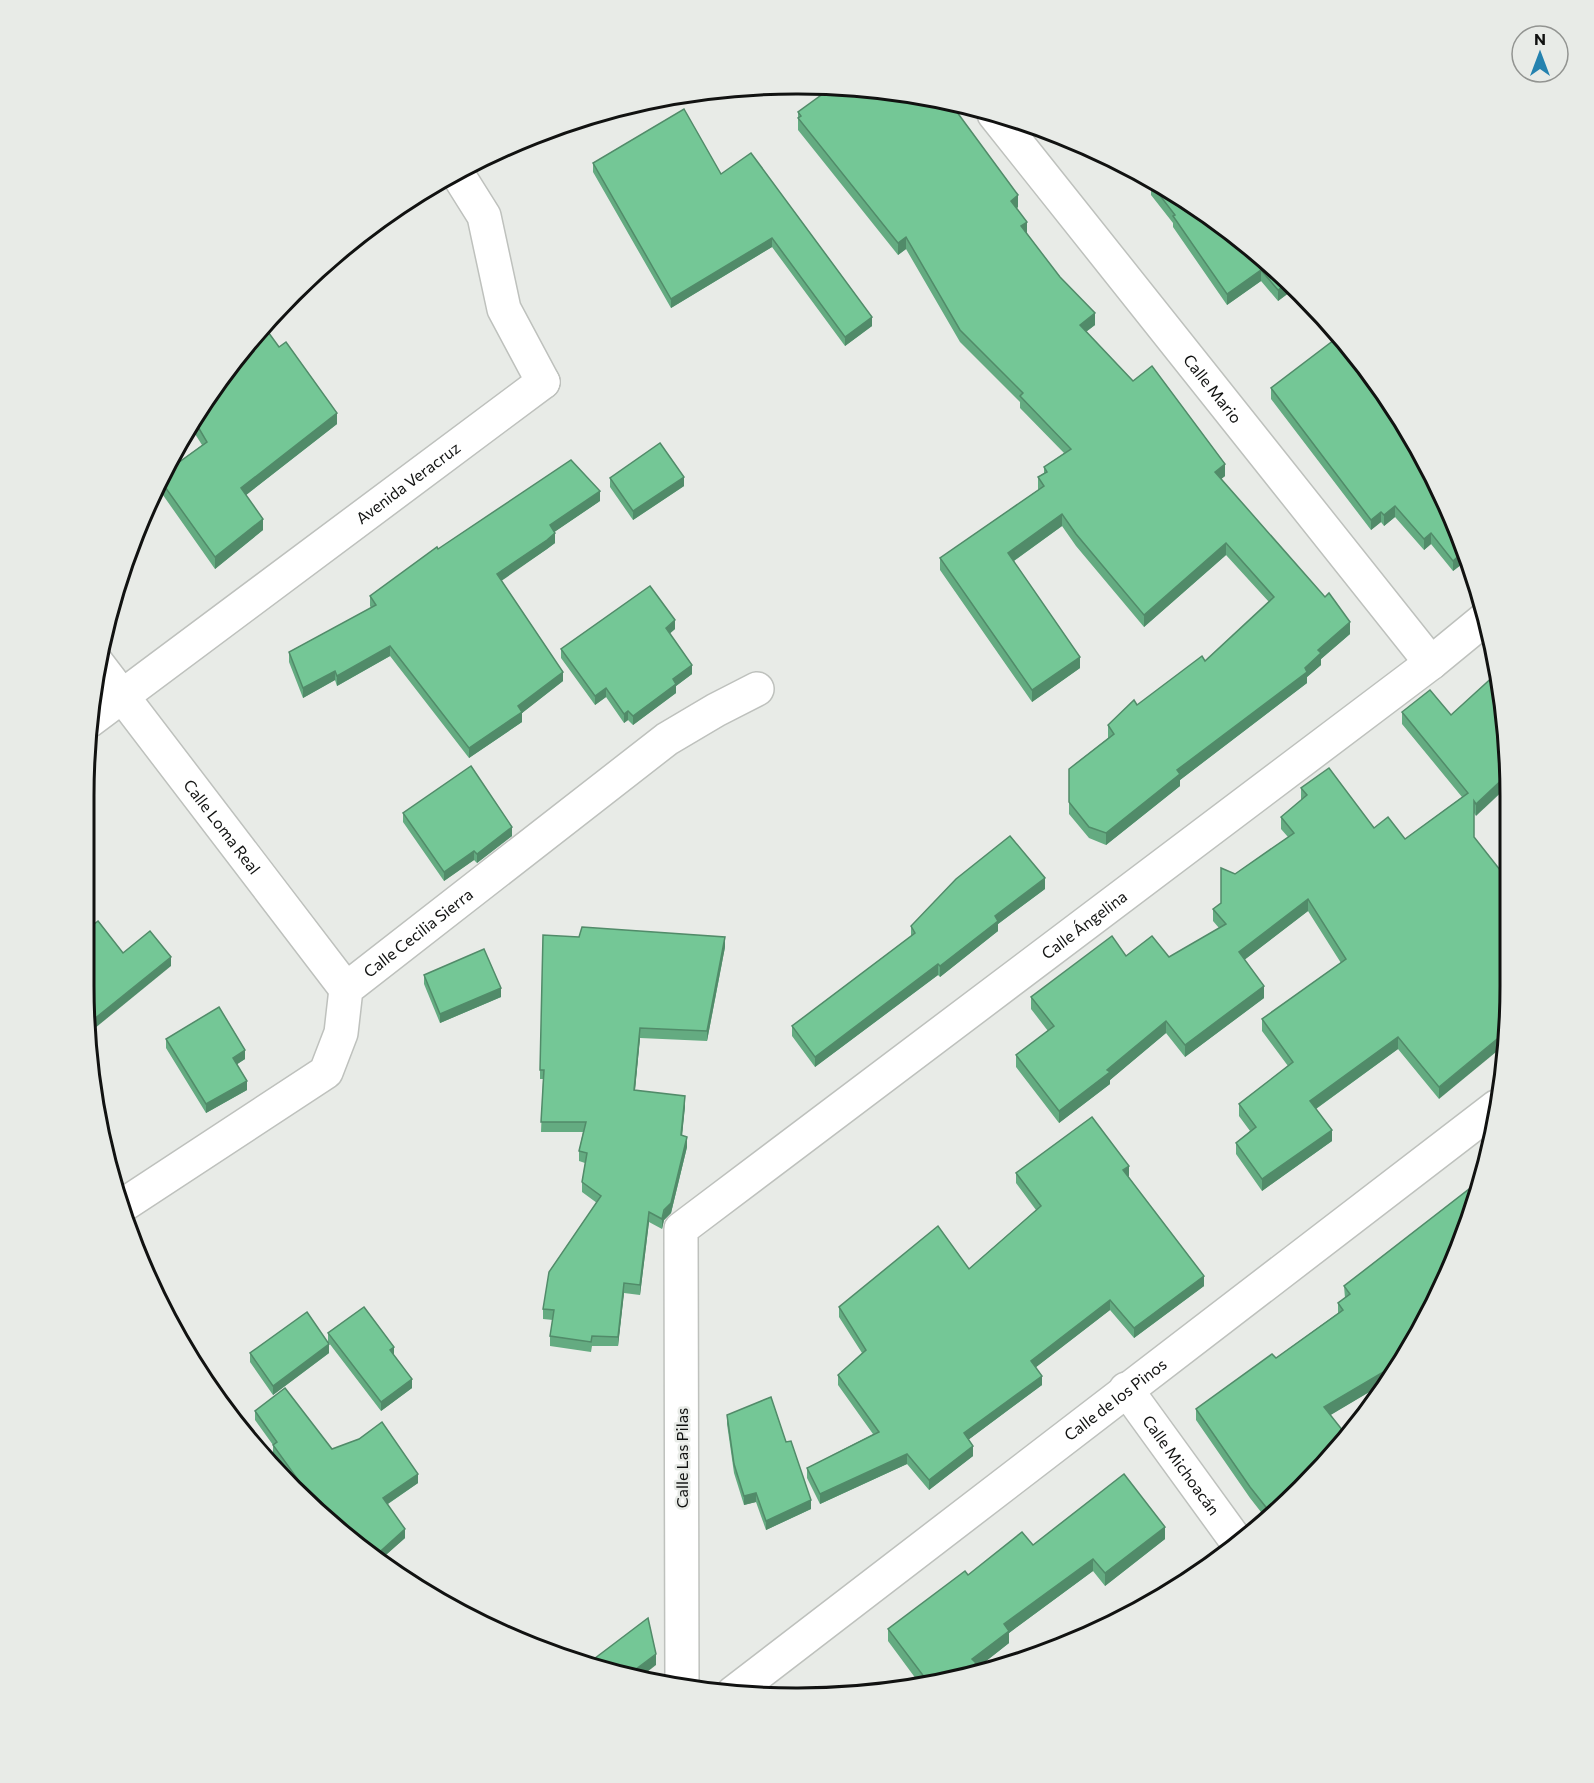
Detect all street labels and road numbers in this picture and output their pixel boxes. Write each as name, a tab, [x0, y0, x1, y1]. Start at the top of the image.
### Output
street label: Calle Mario	[1180, 350, 1246, 427]
street label: Avenida Veracruz	[352, 437, 463, 527]
street label: Calle Loma Real	[180, 775, 265, 878]
street label: Calle Cecilia Sierra	[359, 884, 476, 981]
street label: Calle Ángelina	[1037, 886, 1130, 963]
street label: Calle de los Pinos	[1060, 1354, 1170, 1444]
street label: Calle Las Pilas	[672, 1408, 691, 1508]
street label: Calle Michoacán	[1139, 1411, 1224, 1518]

